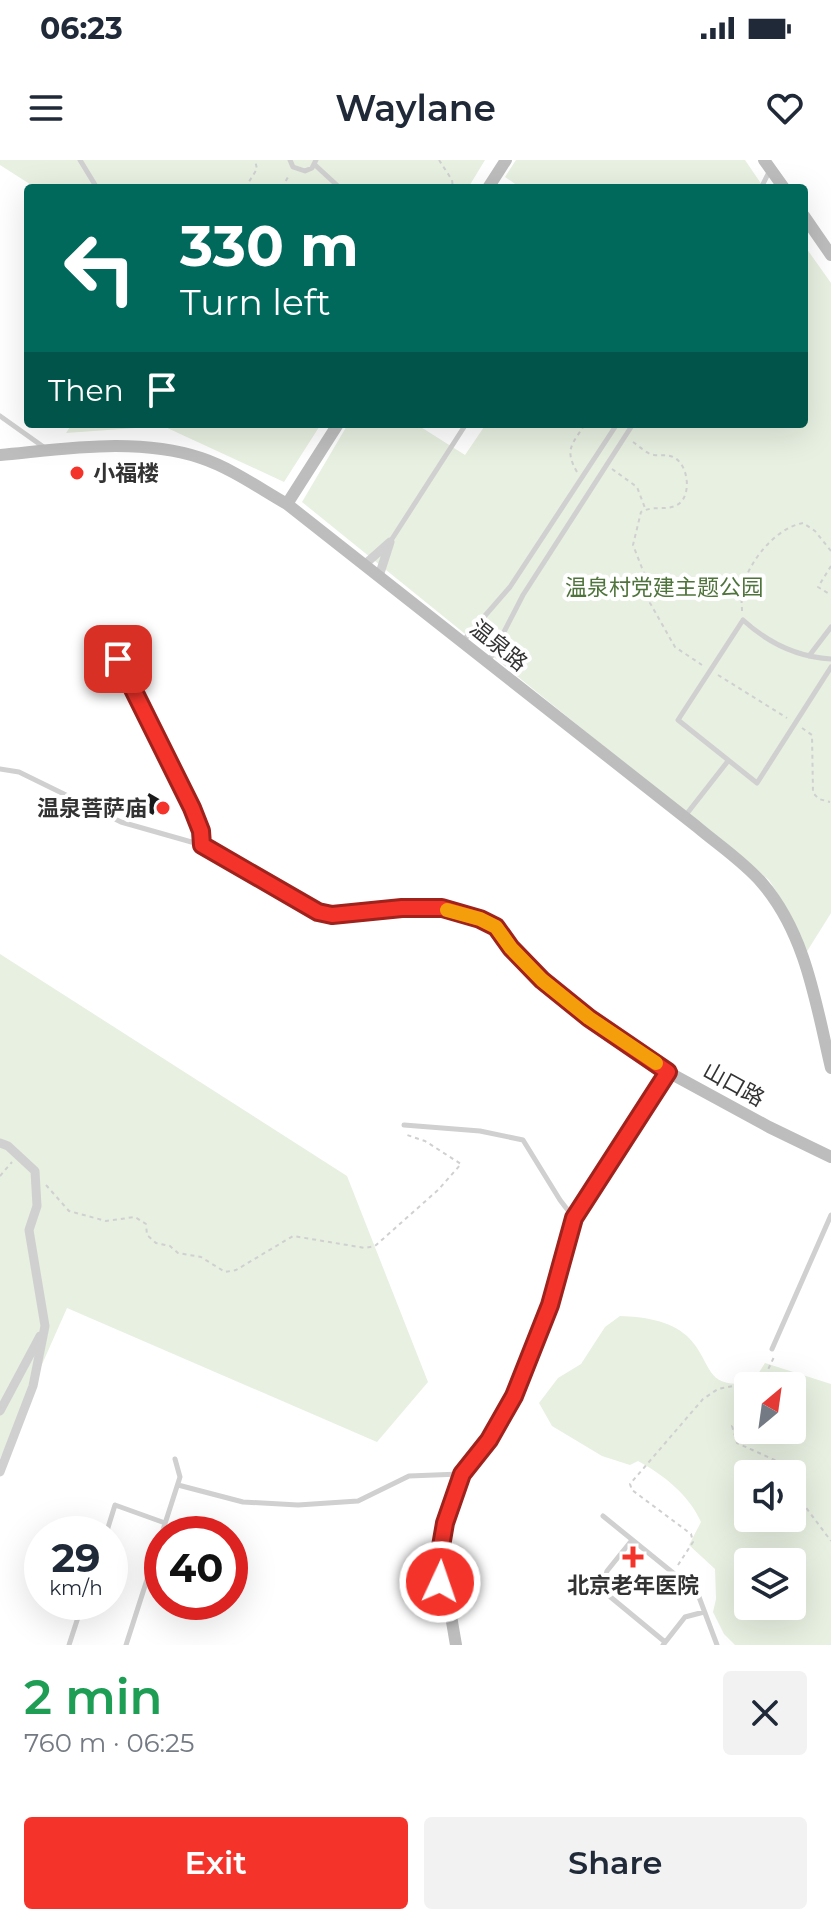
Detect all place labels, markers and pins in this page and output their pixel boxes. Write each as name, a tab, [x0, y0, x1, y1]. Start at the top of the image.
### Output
place label: 小福楼	[93, 460, 159, 487]
marker: 小福楼	[68, 464, 86, 482]
pin	[84, 625, 152, 693]
place label: 温泉菩萨庙	[37, 795, 147, 822]
marker: 温泉菩萨庙	[154, 799, 172, 817]
marker: 北京老年医院	[622, 1546, 644, 1568]
place label: 北京老年医院	[567, 1572, 699, 1599]

